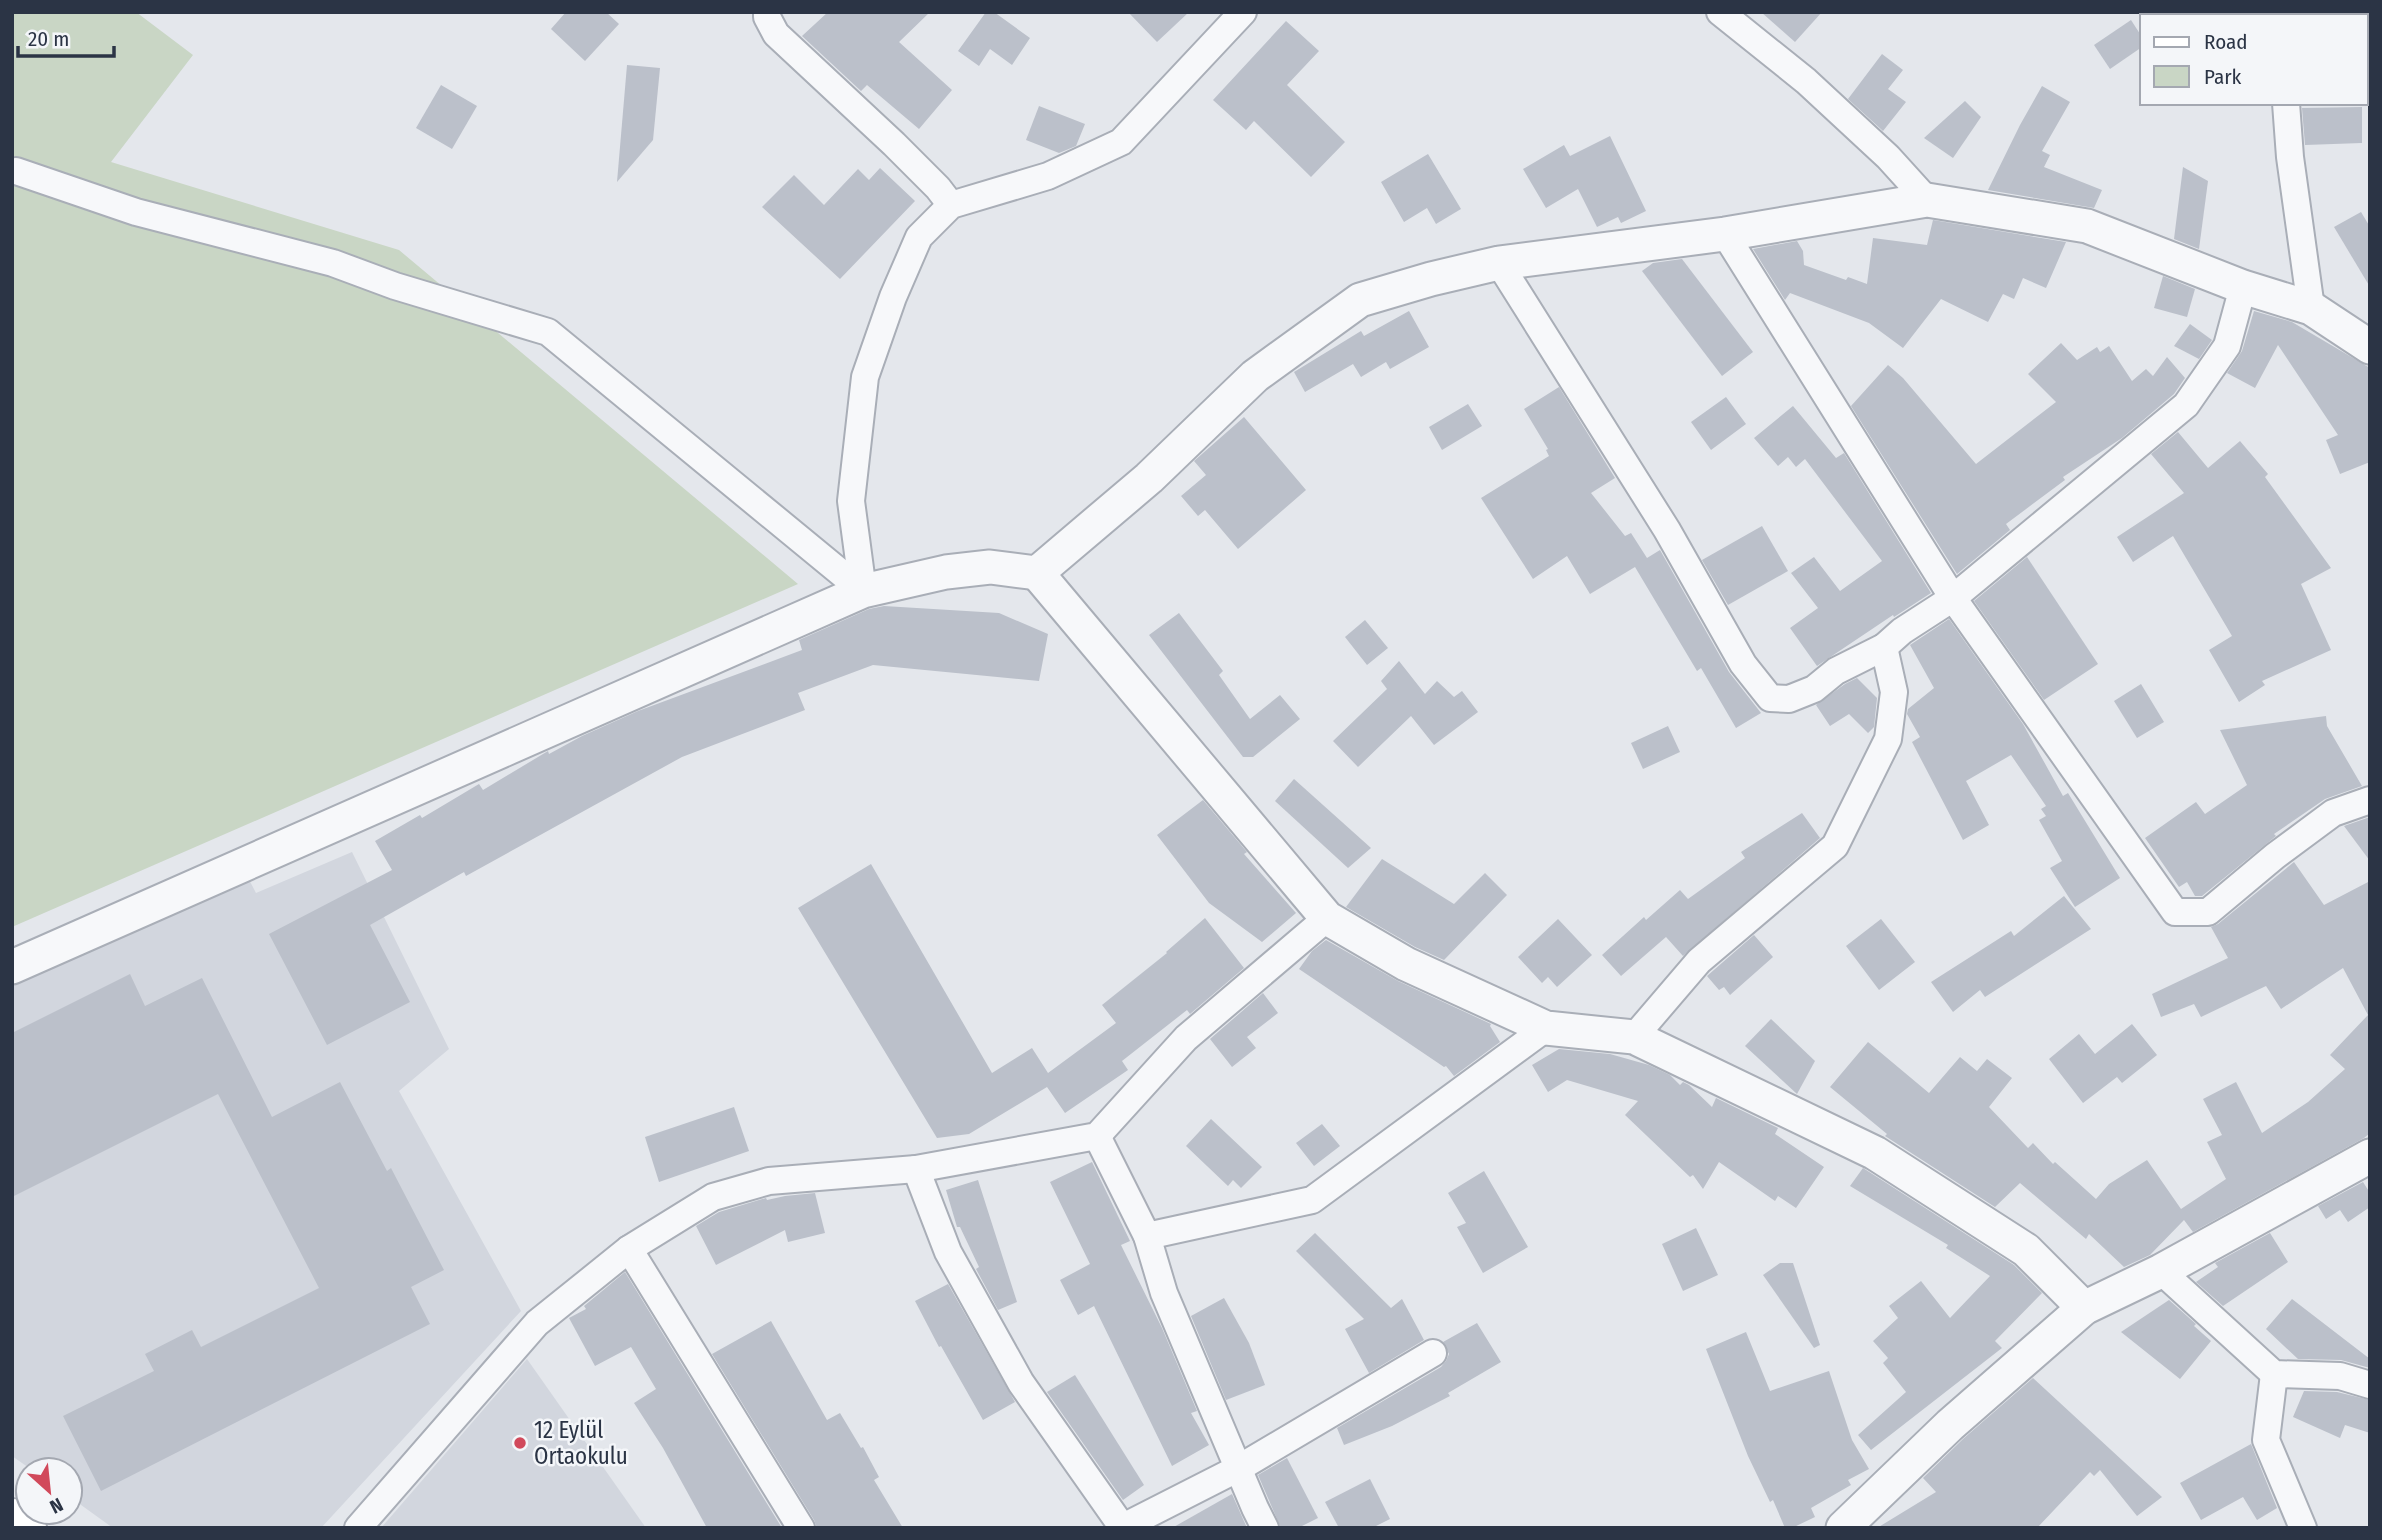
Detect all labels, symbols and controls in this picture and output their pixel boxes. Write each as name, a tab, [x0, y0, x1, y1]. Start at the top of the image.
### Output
scale bar	[18, 14, 114, 58]
legend	[2140, 14, 2368, 105]
text: 20 m	[28, 26, 69, 52]
text: Road	[2204, 29, 2248, 55]
text: Park	[2204, 64, 2242, 90]
place label: 12 Eylül Ortaokulu	[534, 1416, 628, 1470]
marker: 12 Eylül Ortaokulu	[512, 1435, 528, 1451]
north arrow	[14, 1456, 84, 1526]
text: N	[46, 1493, 67, 1519]

